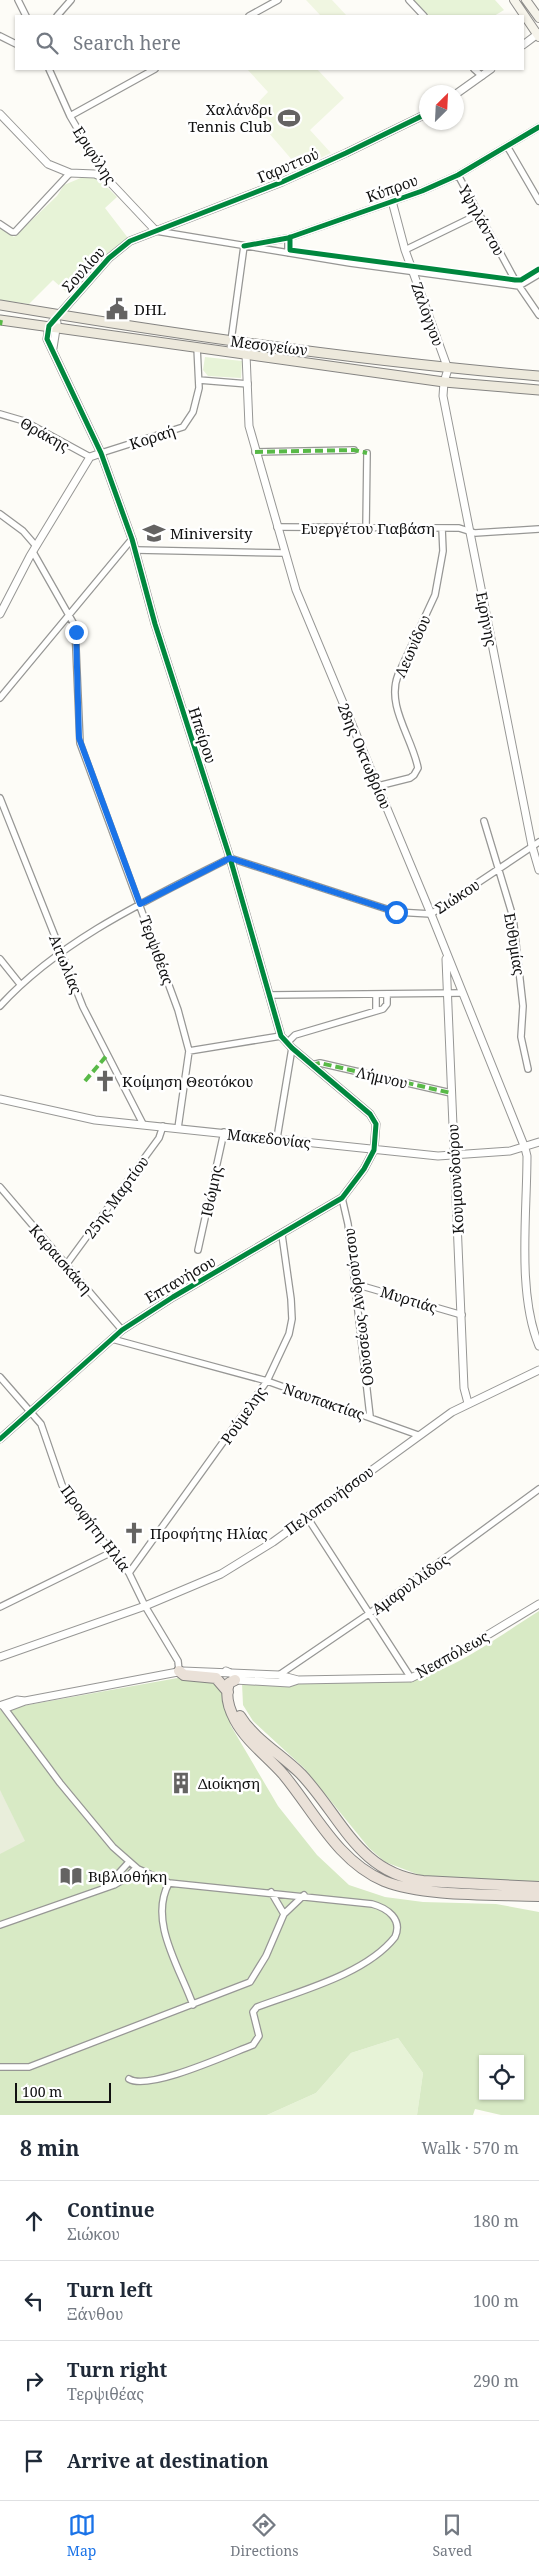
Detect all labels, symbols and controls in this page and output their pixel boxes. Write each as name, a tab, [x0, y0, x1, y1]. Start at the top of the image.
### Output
search box	[15, 15, 524, 70]
icon: search	[33, 29, 61, 57]
text: Search here	[73, 30, 181, 56]
north arrow	[419, 85, 464, 130]
place label: Χαλάνδρι Tennis Club	[188, 99, 273, 136]
sports icon: Χαλάνδρι Tennis Club	[276, 105, 302, 131]
street label: Εριφύλης	[69, 122, 121, 188]
street label: Γαρυττού	[254, 143, 322, 187]
street label: Κύπρου	[363, 169, 421, 207]
street label: Υψηλάντου	[454, 180, 510, 259]
street label: Σουλίου	[57, 242, 109, 296]
street label: Ζαλόγγου	[407, 279, 449, 349]
public building icon: DHL	[104, 296, 130, 322]
place label: DHL	[134, 299, 166, 319]
street label: Μεσογείων	[229, 330, 309, 360]
street label: Θράκης	[17, 412, 73, 456]
street label: Κοραή	[127, 420, 177, 454]
street label: Ευεργέτου Γιαβάση	[301, 518, 435, 538]
school or university icon: Miniversity	[141, 520, 167, 546]
place label: Miniversity	[170, 523, 253, 543]
street label: Ειρήνης	[472, 590, 502, 648]
street label: Λεωνίδου	[389, 612, 435, 680]
route end	[65, 621, 88, 644]
street label: 28ης Οκτωβρίου	[334, 700, 396, 812]
street label: Ηπείρου	[185, 704, 221, 766]
street label: Σιώκου	[431, 874, 483, 918]
route start	[385, 901, 408, 924]
street label: Ευθυμίας	[500, 911, 530, 977]
street label: Τερψιθέας	[135, 913, 179, 987]
street label: Αιτωλίας	[45, 931, 87, 997]
street label: Λήμνου	[354, 1061, 410, 1093]
church icon: Κοίμηση Θεοτόκου	[92, 1068, 118, 1094]
place label: Κοίμηση Θεοτόκου	[122, 1071, 253, 1091]
street label: Κουμουνδούρου	[442, 1123, 468, 1235]
street label: Μακεδονίας	[226, 1124, 312, 1152]
street label: 25ης Μαρτίου	[79, 1152, 153, 1242]
street label: Ιθώμης	[196, 1164, 226, 1218]
street label: Καραισκάκη	[25, 1220, 97, 1298]
street label: Οδυσσέως Ανδρούτσου	[338, 1227, 378, 1387]
street label: Επτανήσου	[141, 1251, 219, 1307]
street label: Μυρτιάς	[378, 1281, 440, 1317]
street label: Ναυπακτίας	[281, 1378, 367, 1424]
street label: Ρούμελης	[216, 1382, 270, 1448]
street label: Πελοπονήσσου	[281, 1461, 377, 1539]
street label: Προφήτη Ηλία	[57, 1481, 135, 1576]
church icon: Προφήτης Ηλίας	[121, 1520, 147, 1546]
place label: Προφήτης Ηλίας	[150, 1523, 268, 1543]
street label: Αμαρυλλίδος	[367, 1549, 453, 1619]
street label: Νεαπόλεως	[412, 1626, 492, 1682]
building icon: Διοίκηση	[168, 1770, 194, 1796]
place label: Διοίκηση	[198, 1773, 260, 1793]
library icon: Βιβλιοθήκη	[58, 1863, 84, 1889]
place label: Βιβλιοθήκη	[88, 1866, 167, 1886]
map controls	[479, 2055, 524, 2100]
button: locate	[479, 2055, 524, 2100]
scale bar	[15, 2080, 111, 2103]
text: 100 m	[22, 2082, 62, 2101]
text: 8 min	[20, 2134, 79, 2162]
text: Walk · 570 m	[422, 2137, 519, 2159]
text: Continue	[67, 2197, 155, 2223]
icon: ahead	[20, 2207, 48, 2235]
text: 180 m	[473, 2210, 519, 2232]
text: Σιώκου	[67, 2223, 120, 2245]
text: Turn left	[67, 2277, 153, 2303]
icon: left	[20, 2287, 48, 2315]
text: 100 m	[473, 2290, 519, 2312]
text: Ξάνθου	[67, 2303, 123, 2325]
text: Turn right	[67, 2357, 167, 2383]
icon: right	[20, 2367, 48, 2395]
text: 290 m	[473, 2370, 519, 2392]
text: Τερψιθέας	[67, 2383, 144, 2405]
icon: arrive	[20, 2447, 48, 2475]
text: Arrive at destination	[67, 2448, 269, 2474]
tab: Map	[67, 2511, 96, 2560]
tab: Directions	[230, 2511, 299, 2560]
tab: Saved	[432, 2511, 472, 2560]

